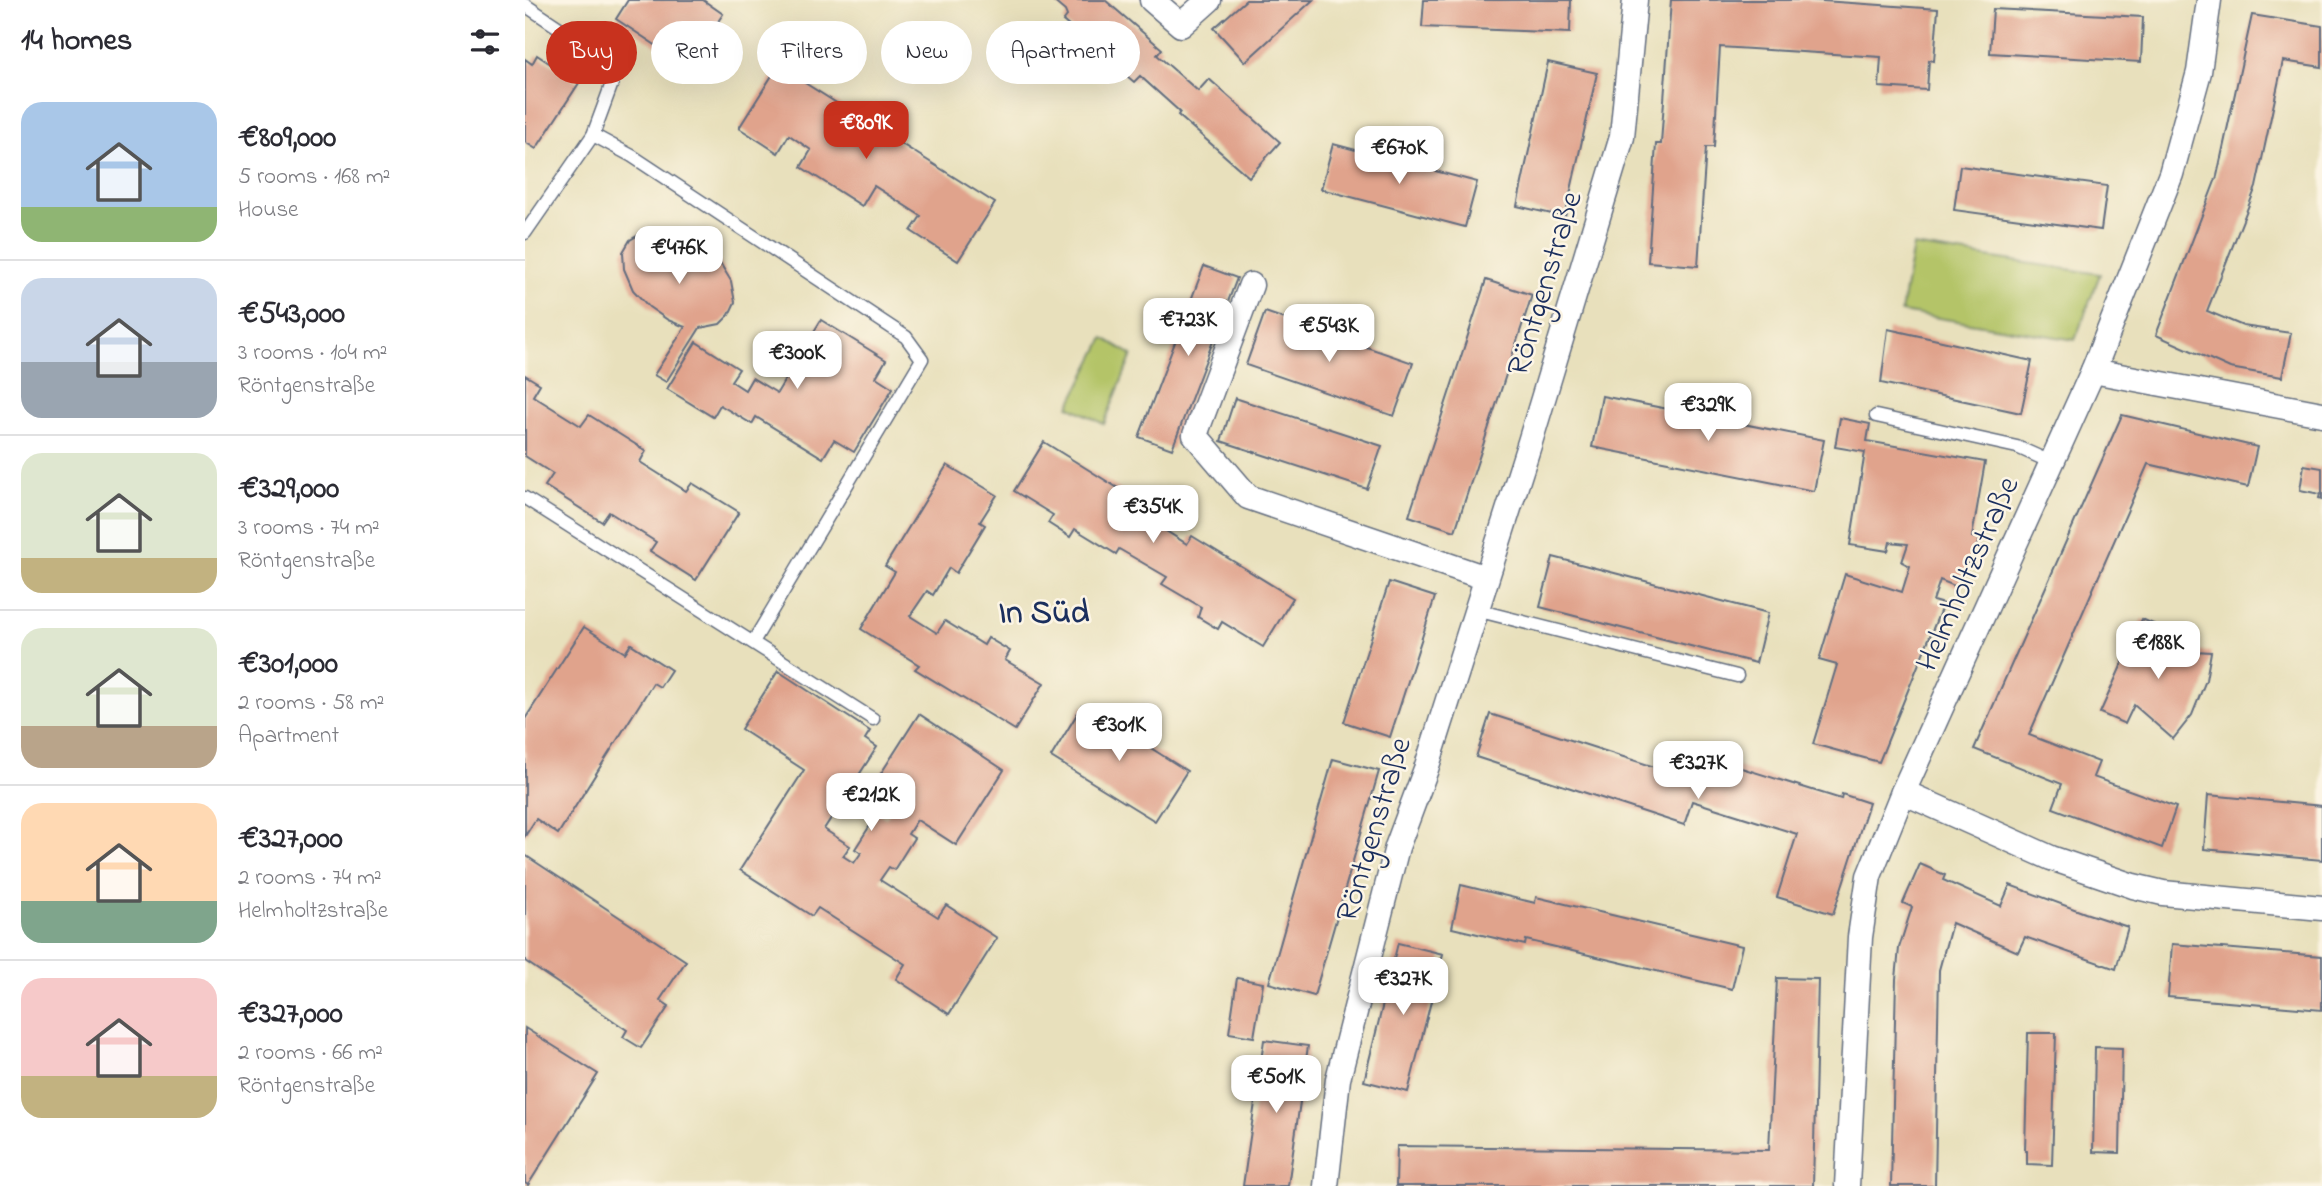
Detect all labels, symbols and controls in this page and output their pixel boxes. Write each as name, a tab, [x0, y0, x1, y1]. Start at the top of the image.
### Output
text: 14 homes	[21, 20, 132, 64]
chip: Buy	[546, 21, 637, 84]
chip: Rent	[651, 21, 743, 84]
chip: Filters	[757, 21, 867, 84]
chip: New	[881, 21, 972, 84]
chip: Apartment	[986, 21, 1140, 84]
icon: filters	[466, 23, 504, 61]
pin: €809K	[817, 102, 915, 161]
text: €809K	[840, 107, 892, 140]
text: €809,000	[238, 117, 336, 161]
pin: €670K	[1350, 127, 1448, 186]
icon: home	[77, 130, 161, 214]
text: €670K	[1371, 132, 1427, 165]
text: 5 rooms · 168 m²	[238, 161, 390, 194]
street label: Röntgenstraße	[1496, 185, 1597, 382]
text: House	[238, 194, 298, 227]
pin: €476K	[630, 226, 728, 286]
text: €476K	[651, 232, 707, 265]
text: €543,000	[238, 293, 345, 337]
pin: €723K	[1139, 298, 1237, 358]
text: €723K	[1159, 304, 1217, 337]
pin: €543K	[1280, 304, 1378, 364]
icon: home	[77, 306, 161, 390]
text: €543K	[1299, 310, 1359, 343]
pin: €300K	[748, 332, 846, 391]
text: 3 rooms · 104 m²	[238, 337, 387, 370]
text: €300K	[769, 337, 825, 370]
text: Röntgenstraße	[238, 370, 375, 403]
pin: €329K	[1659, 384, 1757, 443]
text: €329K	[1680, 389, 1736, 422]
text: €329,000	[238, 468, 339, 512]
street label: Helmholtzstraße	[1905, 469, 2033, 679]
icon: home	[77, 481, 161, 565]
pin: €354K	[1104, 486, 1202, 545]
text: €354K	[1123, 491, 1183, 524]
text: 3 rooms · 74 m²	[238, 512, 380, 545]
text: Röntgenstraße	[238, 545, 375, 578]
district label: In Süd	[999, 590, 1090, 638]
pin: €188K	[2109, 622, 2207, 681]
text: €188K	[2132, 627, 2184, 660]
text: €301,000	[238, 643, 338, 687]
icon: home	[77, 656, 161, 740]
text: 2 rooms · 58 m²	[238, 687, 384, 720]
pin: €301K	[1070, 704, 1168, 763]
text: €301K	[1092, 709, 1146, 742]
text: Apartment	[238, 720, 339, 753]
street label: Röntgenstraße	[1325, 731, 1426, 928]
pin: €327K	[1649, 742, 1747, 801]
text: €327K	[1669, 747, 1727, 780]
pin: €212K	[822, 774, 920, 833]
text: €212K	[842, 779, 900, 812]
text: €327,000	[238, 818, 343, 862]
icon: home	[77, 831, 161, 915]
text: 2 rooms · 74 m²	[238, 862, 382, 895]
text: Helmholtzstraße	[238, 895, 388, 928]
pin: €327K	[1354, 958, 1452, 1017]
text: €327K	[1374, 963, 1432, 996]
text: €327,000	[238, 993, 343, 1037]
icon: home	[77, 1006, 161, 1090]
text: 2 rooms · 66 m²	[238, 1037, 383, 1070]
pin: €501K	[1227, 1056, 1325, 1115]
text: €501K	[1247, 1061, 1305, 1094]
text: Röntgenstraße	[238, 1070, 375, 1103]

